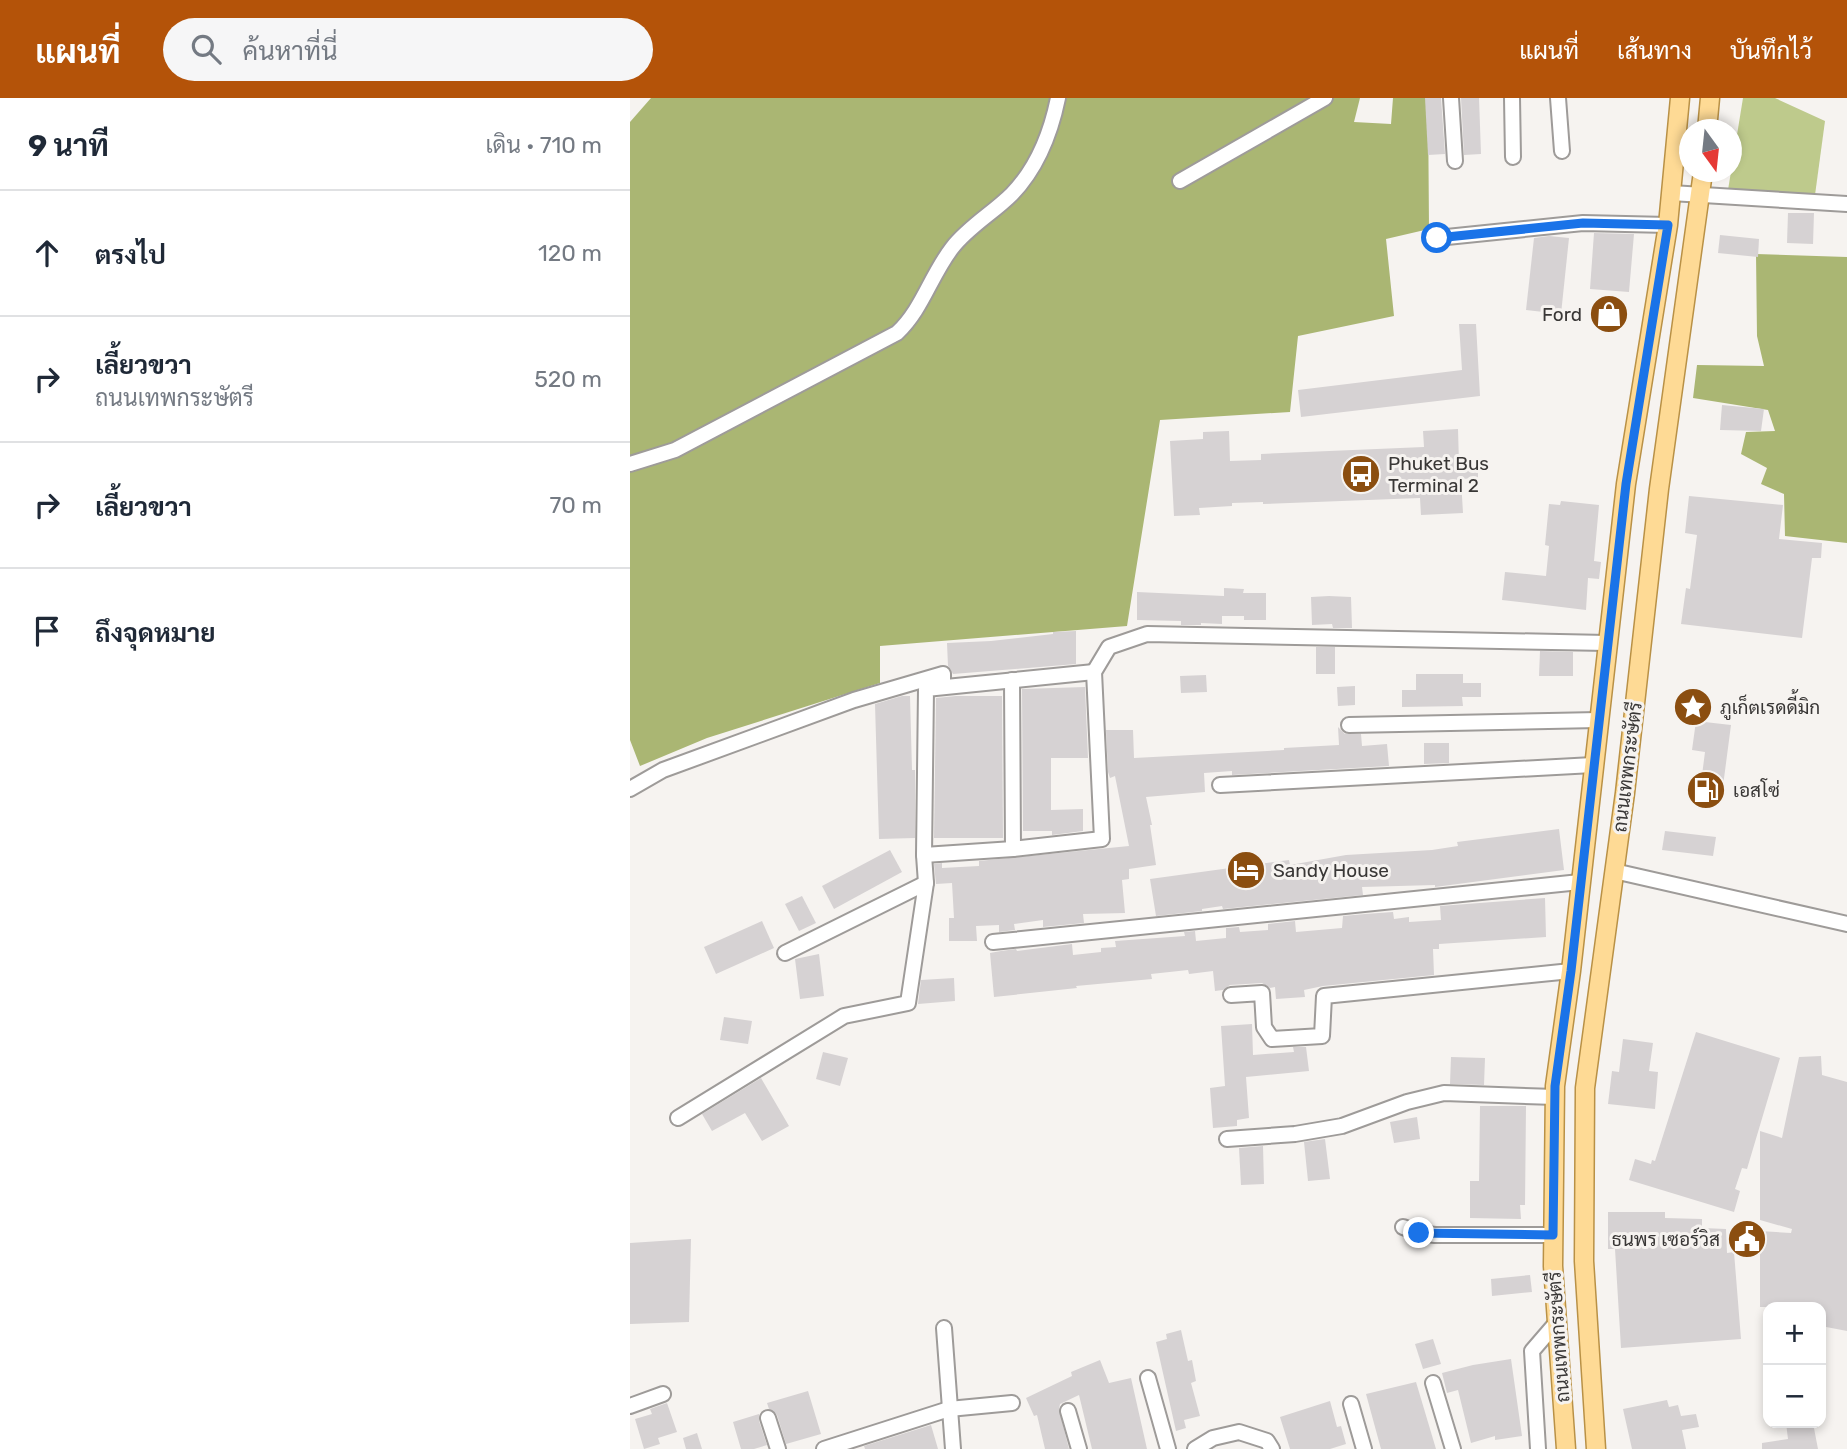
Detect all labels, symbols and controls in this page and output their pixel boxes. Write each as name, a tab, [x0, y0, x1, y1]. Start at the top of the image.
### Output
search box	[163, 18, 653, 81]
icon: search	[187, 30, 225, 68]
text: แผนที่	[35, 32, 121, 71]
text: ค้นหาที่นี่	[243, 36, 338, 67]
text: แผนที่	[1519, 37, 1579, 65]
text: เส้นทาง	[1617, 37, 1692, 65]
text: บันทึกไว้	[1730, 37, 1812, 65]
north arrow	[1679, 119, 1742, 182]
text: 9 นาที	[28, 128, 109, 164]
text: เดิน · 710 m	[485, 131, 602, 159]
route start	[1421, 222, 1452, 253]
icon: ahead	[28, 234, 66, 272]
text: 120 m	[538, 239, 602, 267]
text: ตรงไป	[95, 240, 166, 271]
shop icon: Ford	[1588, 293, 1630, 335]
place label: Ford	[1542, 303, 1582, 326]
text: เลี้ยวขวา	[95, 350, 192, 381]
icon: right	[28, 360, 66, 398]
text: 520 m	[534, 365, 602, 393]
text: ถนนเทพกระษัตรี	[95, 384, 254, 412]
place label: Phuket Bus Terminal 2	[1388, 452, 1489, 497]
bus stop icon: Phuket Bus Terminal 2	[1340, 453, 1382, 495]
icon: right	[28, 486, 66, 524]
text: 70 m	[550, 491, 602, 519]
text: เลี้ยวขวา	[95, 492, 192, 523]
icon: arrive	[28, 612, 66, 650]
text: ถึงจุดหมาย	[95, 618, 216, 649]
place icon: ภูเก็ตเรดดี้มิก	[1672, 686, 1714, 728]
place label: ภูเก็ตเรดดี้มิก	[1720, 689, 1820, 721]
street label: ถนนเทพกระษัตรี	[1607, 700, 1647, 834]
fuel station icon: เอสโซ่	[1685, 769, 1727, 811]
place label: เอสโซ่	[1733, 778, 1780, 802]
hotel icon: Sandy House	[1225, 849, 1267, 891]
place label: Sandy House	[1273, 859, 1389, 882]
route end	[1403, 1217, 1434, 1248]
public building icon: ธนพร เซอร์วิส	[1726, 1218, 1768, 1260]
place label: ธนพร เซอร์วิส	[1611, 1227, 1720, 1251]
street label: ถนนเทพกระษัตรี	[1541, 1271, 1575, 1403]
map controls	[1763, 1302, 1826, 1428]
button: +	[1763, 1302, 1826, 1365]
button: −	[1763, 1365, 1826, 1428]

